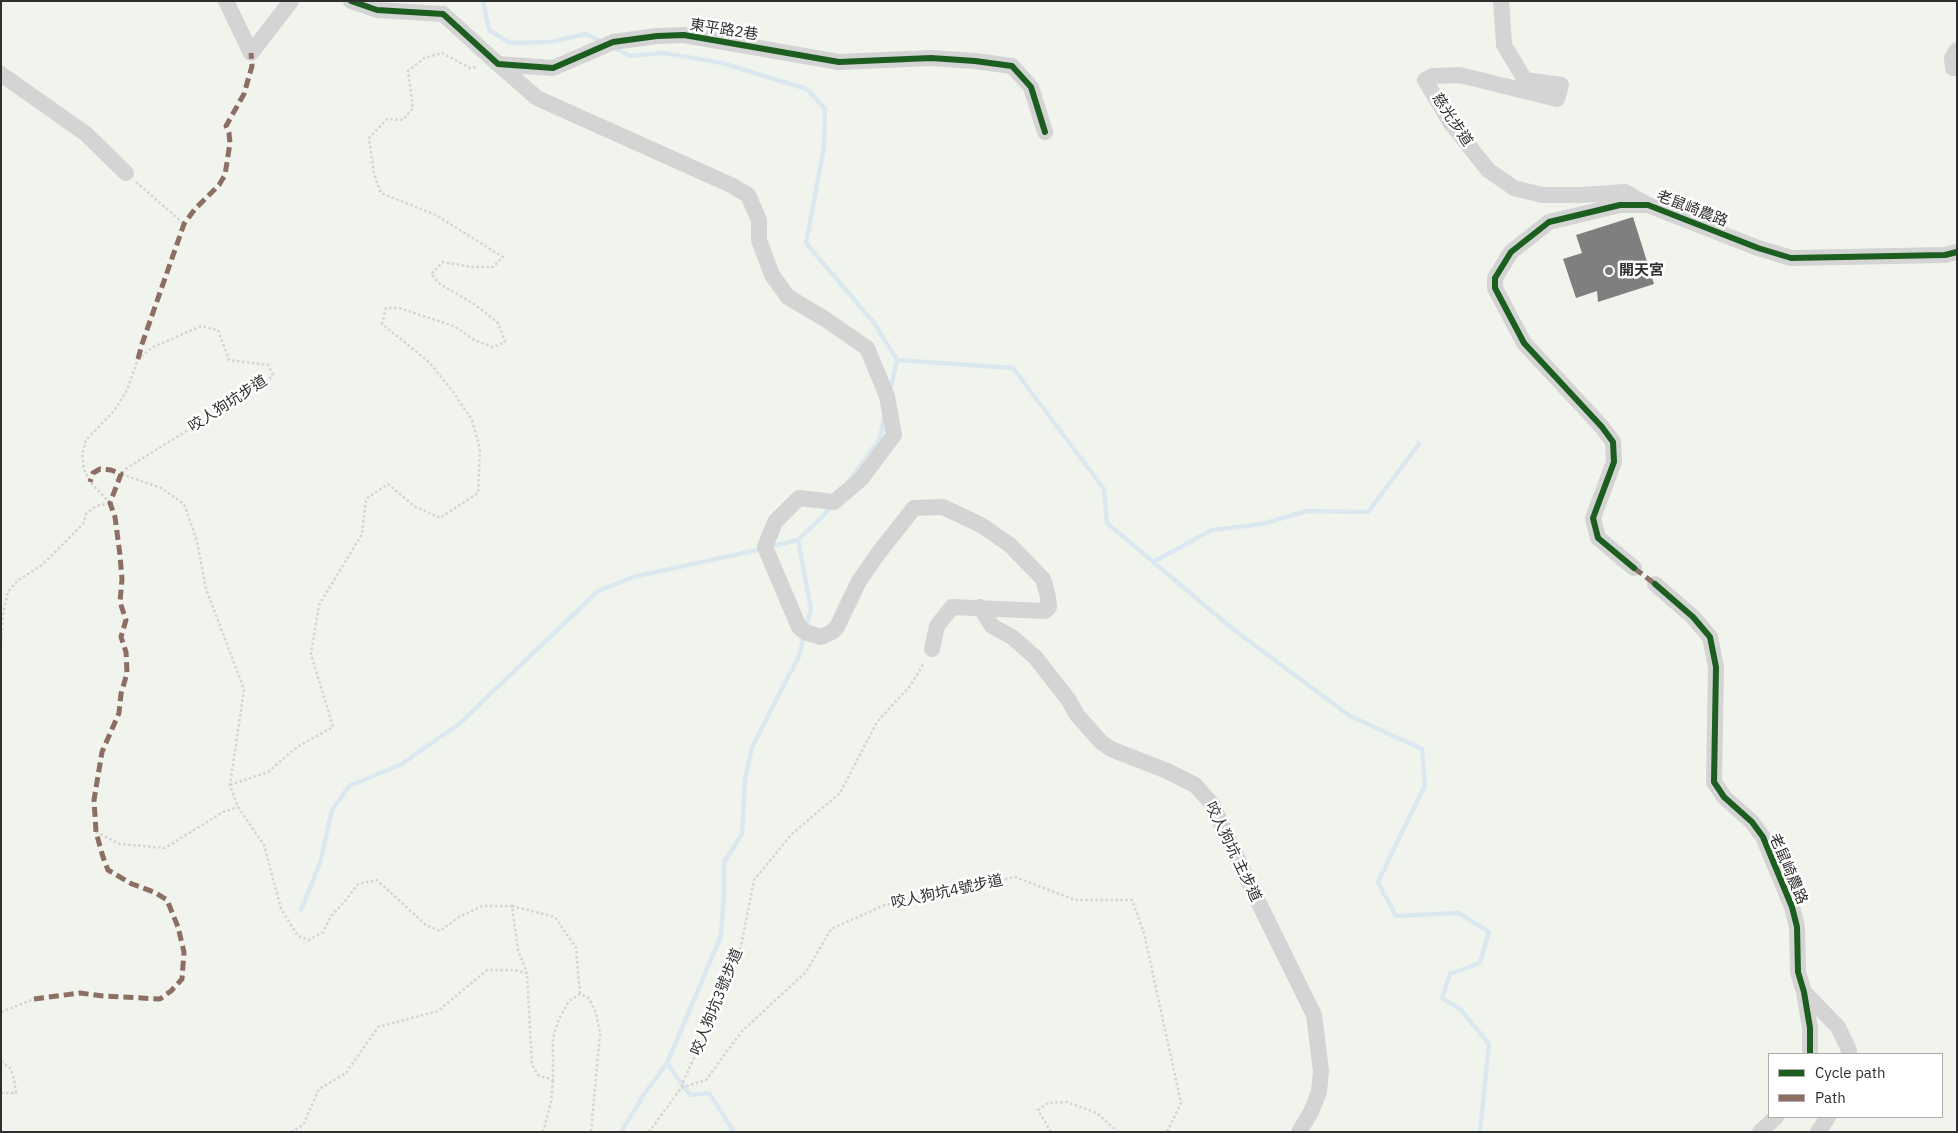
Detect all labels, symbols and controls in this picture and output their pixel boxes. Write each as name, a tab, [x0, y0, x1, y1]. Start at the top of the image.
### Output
street label: 東平路2巷	[689, 16, 759, 44]
street label: 慈光步道	[1428, 90, 1476, 150]
street label: 老鼠崎農路	[1654, 187, 1730, 231]
place label: 開天宮	[1619, 262, 1664, 280]
marker: 開天宮	[1603, 265, 1615, 277]
street label: 咬人狗坑步道	[185, 372, 271, 436]
street label: 咬人狗坑 主步道	[1201, 799, 1265, 905]
street label: 老鼠崎農路	[1765, 831, 1811, 907]
street label: 咬人狗坑4號步道	[889, 871, 1005, 913]
street label: 咬人狗坑3號步道	[687, 946, 747, 1058]
legend	[1768, 1053, 1943, 1118]
text: Cycle path	[1815, 1063, 1886, 1082]
text: Path	[1815, 1088, 1846, 1107]

